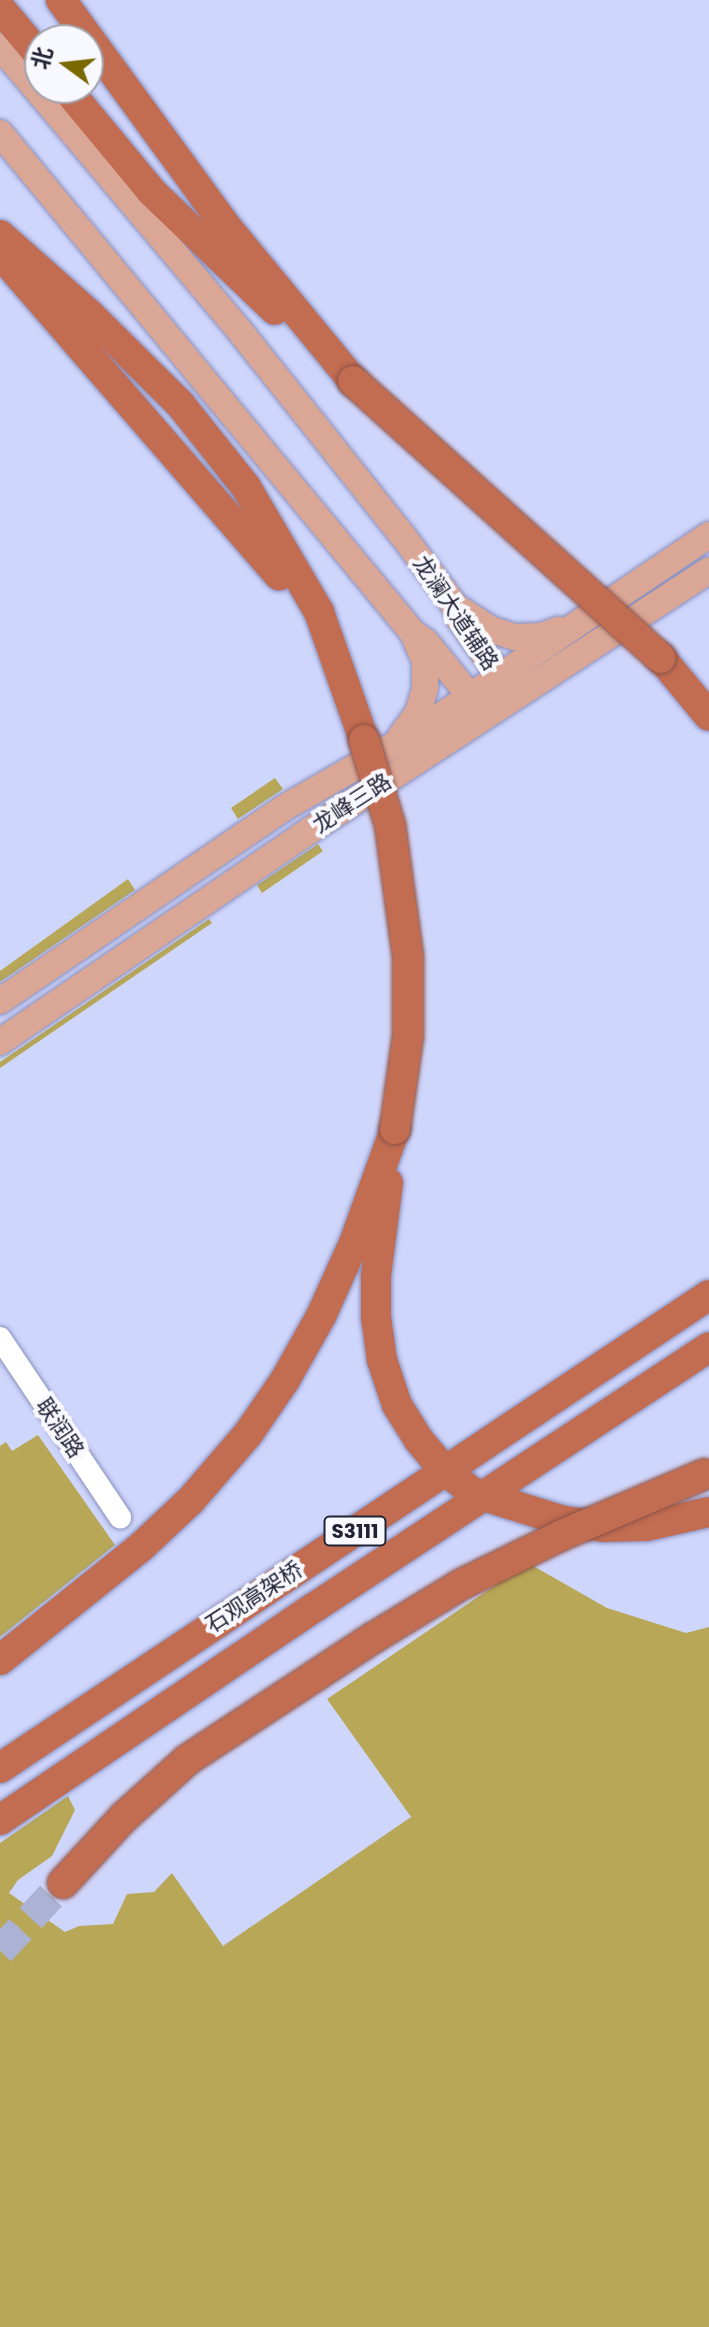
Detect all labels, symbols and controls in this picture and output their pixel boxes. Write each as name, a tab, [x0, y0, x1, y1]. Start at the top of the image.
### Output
north arrow	[24, 24, 104, 104]
text: 北	[24, 44, 60, 73]
street label: 龙澜大道辅路	[408, 551, 504, 675]
street label: 龙峰三路	[308, 768, 396, 838]
street label: 联润路	[31, 1393, 89, 1463]
road number: S3111	[323, 1515, 387, 1547]
street label: 石观高架桥	[201, 1556, 307, 1638]

